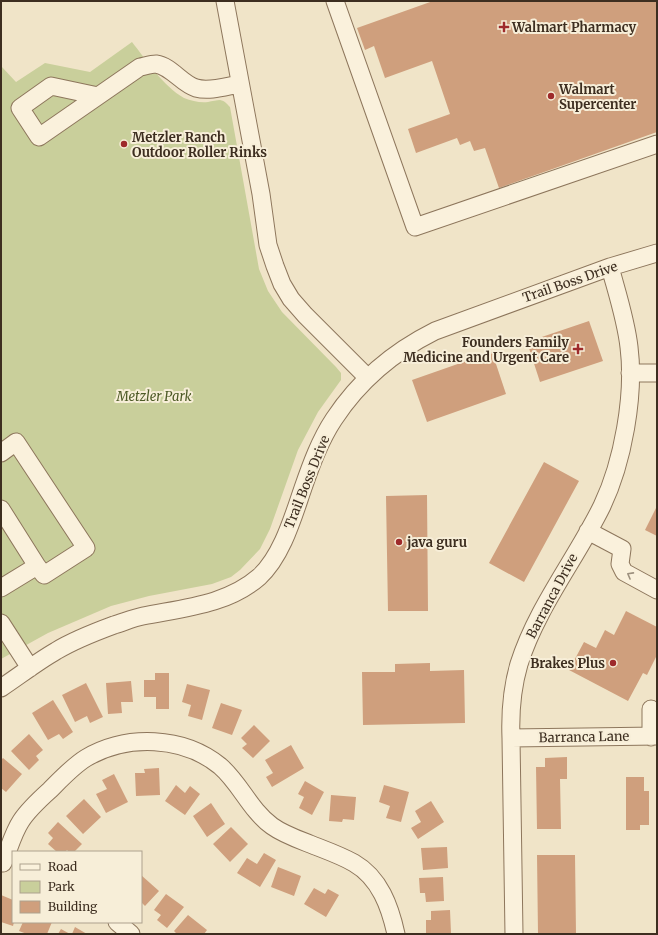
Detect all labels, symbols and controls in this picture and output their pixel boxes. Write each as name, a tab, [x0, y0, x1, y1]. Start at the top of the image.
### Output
place label: Walmart Pharmacy	[511, 19, 636, 36]
marker: Walmart Pharmacy	[499, 22, 509, 32]
place label: Walmart Supercenter	[558, 81, 636, 113]
marker: Walmart Supercenter	[546, 91, 556, 101]
place label: Metzler Ranch Outdoor Roller Rinks	[132, 129, 267, 161]
marker: Metzler Ranch Outdoor Roller Rinks	[119, 139, 129, 149]
street label: Trail Boss Drive	[520, 258, 620, 306]
place label: Founders Family Medicine and Urgent Care	[403, 334, 569, 366]
marker: Founders Family Medicine and Urgent Care	[572, 343, 584, 355]
park label: Metzler Park	[115, 388, 192, 405]
street label: Trail Boss Drive	[281, 433, 334, 531]
place label: java guru	[406, 534, 467, 551]
marker: java guru	[394, 537, 404, 547]
street label: Barranca Drive	[523, 551, 582, 641]
one-way arrow	[627, 572, 634, 580]
place label: Brakes Plus	[530, 655, 605, 672]
marker: Brakes Plus	[608, 658, 618, 668]
street label: Barranca Lane	[539, 728, 630, 746]
legend	[12, 851, 142, 923]
text: Road	[48, 859, 77, 874]
text: Park	[48, 879, 75, 894]
text: Building	[48, 899, 98, 914]

